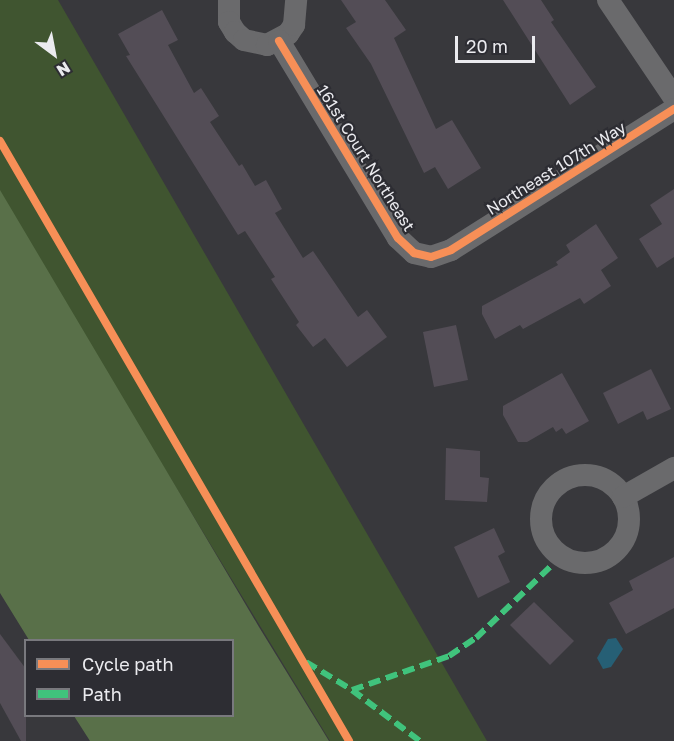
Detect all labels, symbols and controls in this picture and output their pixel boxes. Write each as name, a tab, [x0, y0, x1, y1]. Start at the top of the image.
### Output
north arrow	[24, 24, 84, 84]
scale bar	[458, 24, 538, 62]
text: 20 m	[466, 35, 508, 57]
text: N	[53, 58, 74, 81]
street label: 161st Court Northeast	[313, 81, 419, 235]
street label: Northeast 107th Way	[483, 117, 629, 219]
legend	[24, 639, 234, 717]
text: Cycle path	[82, 653, 174, 675]
text: Path	[82, 683, 122, 705]

